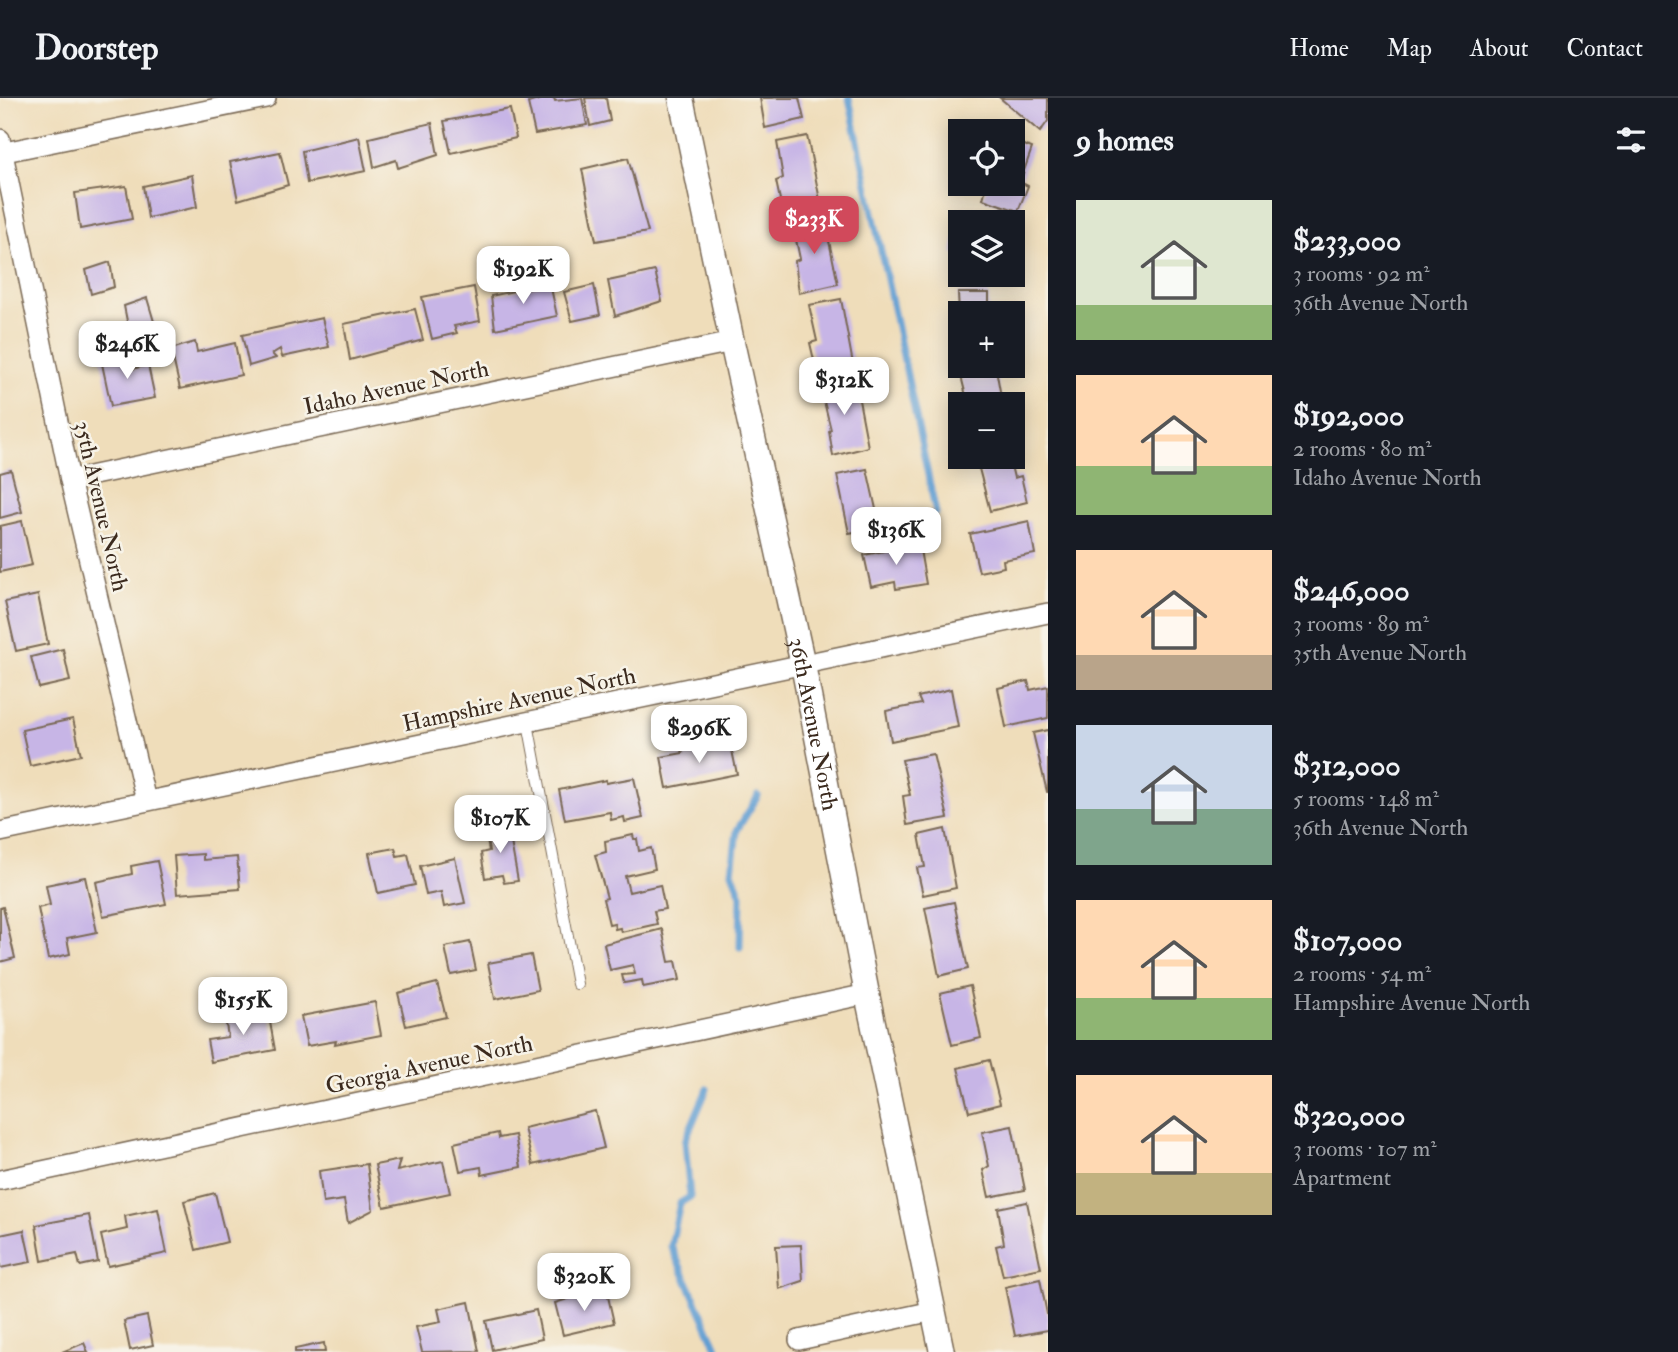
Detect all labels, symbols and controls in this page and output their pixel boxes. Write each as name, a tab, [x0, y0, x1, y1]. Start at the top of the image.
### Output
text: Doorstep	[35, 28, 158, 69]
text: Home	[1289, 33, 1349, 64]
text: Map	[1387, 33, 1432, 64]
text: About	[1470, 33, 1529, 64]
text: Contact	[1567, 33, 1643, 64]
map controls	[948, 119, 1025, 469]
button: locate	[948, 119, 1025, 196]
icon: filters	[1612, 121, 1650, 159]
text: 9 homes	[1076, 122, 1174, 159]
pin: $233K	[765, 197, 863, 256]
text: $233K	[785, 204, 843, 233]
button: layers	[948, 210, 1025, 287]
text: $233,000	[1293, 222, 1402, 259]
icon: home	[1132, 228, 1216, 312]
pin: $192K	[474, 246, 572, 306]
text: $192K	[493, 254, 553, 283]
text: 3 rooms · 92 m²	[1293, 259, 1430, 288]
text: 36th Avenue North	[1293, 288, 1468, 317]
button: +	[948, 301, 1025, 378]
pin: $246K	[78, 322, 176, 381]
text: $246K	[95, 329, 159, 358]
street label: Idaho Avenue North	[301, 354, 491, 421]
pin: $312K	[795, 358, 893, 417]
text: $312K	[815, 365, 873, 394]
button: −	[948, 392, 1025, 469]
text: $192,000	[1293, 397, 1404, 434]
icon: home	[1132, 403, 1216, 487]
street label: 35th Avenue North	[68, 418, 135, 594]
text: 2 rooms · 80 m²	[1293, 434, 1432, 463]
text: Idaho Avenue North	[1293, 463, 1481, 492]
pin: $136K	[847, 508, 945, 567]
text: $136K	[867, 515, 925, 544]
text: $246,000	[1293, 572, 1410, 609]
icon: home	[1132, 578, 1216, 662]
text: 3 rooms · 89 m²	[1293, 609, 1429, 638]
street label: 36th Avenue North	[782, 635, 845, 813]
text: 35th Avenue North	[1293, 638, 1467, 667]
street label: Hampshire Avenue North	[400, 661, 638, 739]
pin: $296K	[650, 706, 748, 765]
text: $296K	[667, 713, 731, 742]
text: $312,000	[1293, 747, 1401, 784]
icon: home	[1132, 753, 1216, 837]
text: 5 rooms · 148 m²	[1293, 784, 1439, 813]
pin: $107K	[451, 796, 549, 855]
text: $107K	[470, 803, 530, 832]
text: 36th Avenue North	[1293, 813, 1468, 842]
text: $107,000	[1293, 922, 1402, 959]
icon: home	[1132, 928, 1216, 1012]
text: 2 rooms · 54 m²	[1293, 959, 1431, 988]
pin: $155K	[194, 978, 292, 1037]
text: $155K	[214, 985, 272, 1014]
text: Hampshire Avenue North	[1293, 988, 1530, 1017]
street label: Georgia Avenue North	[323, 1028, 535, 1101]
text: $320,000	[1293, 1097, 1405, 1134]
icon: home	[1132, 1103, 1216, 1187]
text: 3 rooms · 107 m²	[1293, 1134, 1437, 1163]
text: Apartment	[1293, 1163, 1391, 1192]
pin: $320K	[535, 1254, 633, 1313]
text: $320K	[553, 1261, 615, 1290]

